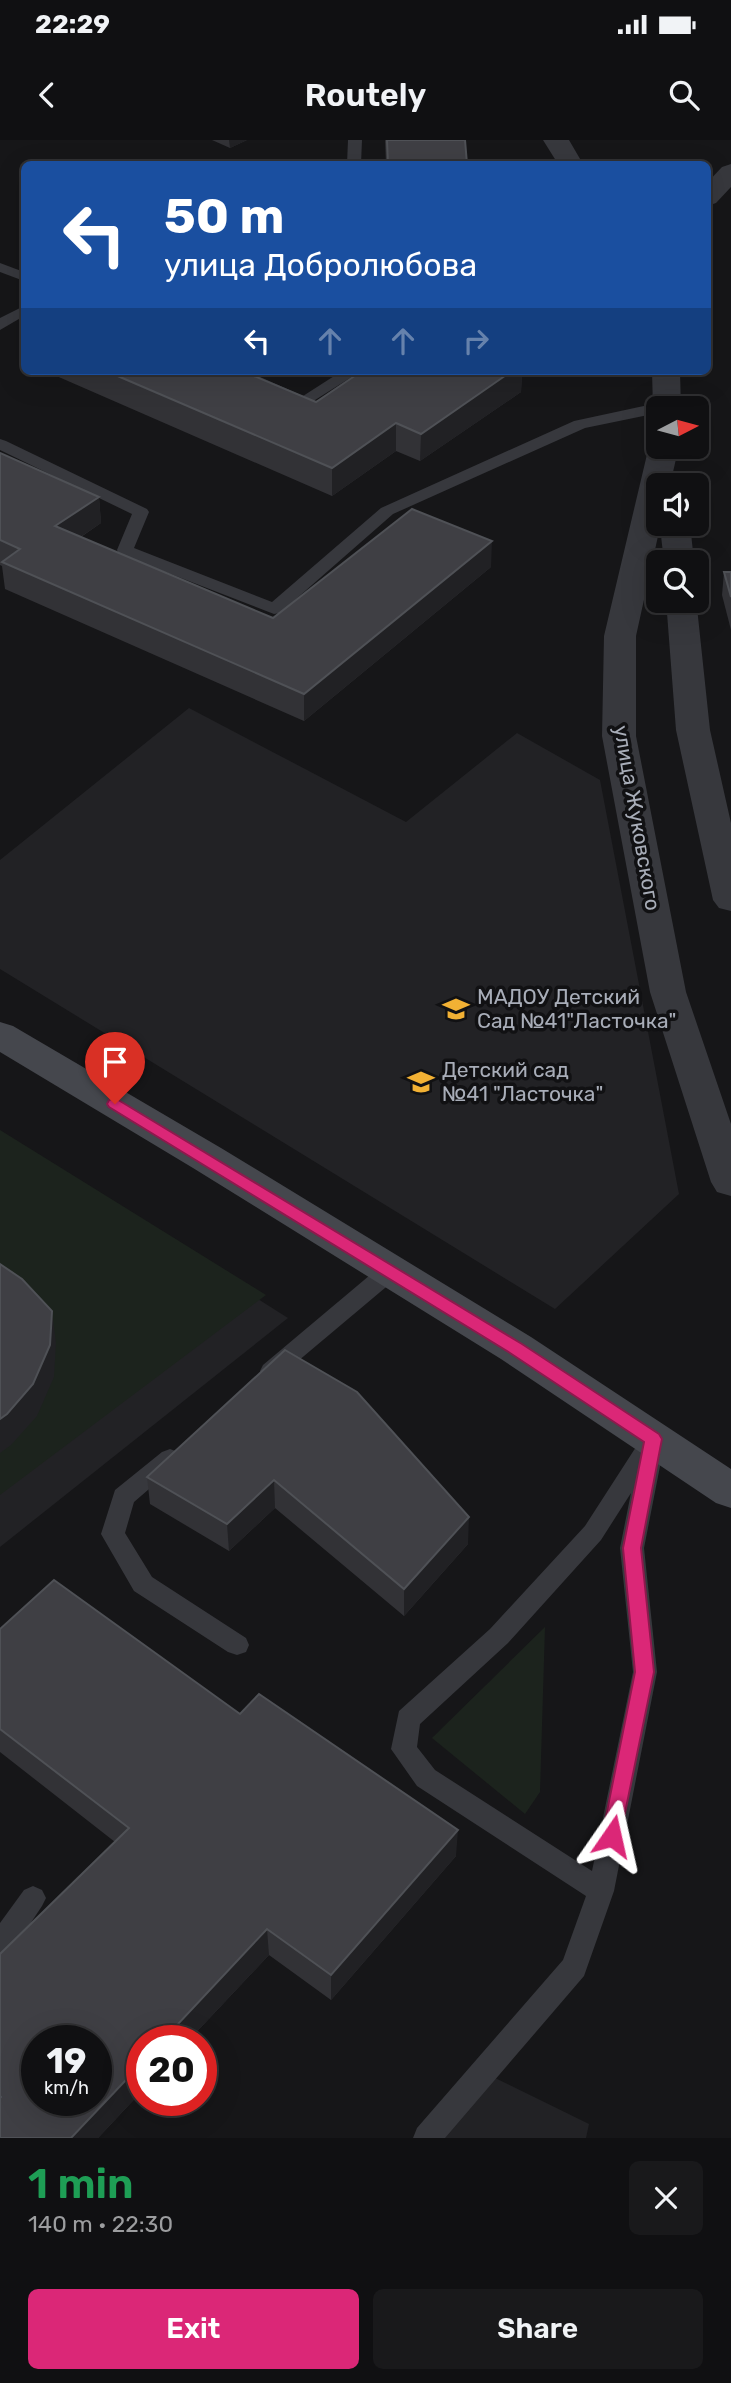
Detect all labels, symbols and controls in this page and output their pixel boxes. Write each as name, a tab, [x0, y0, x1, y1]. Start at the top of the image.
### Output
text: 22:29	[35, 9, 110, 40]
icon: back	[28, 76, 66, 114]
text: Routely	[305, 76, 426, 114]
icon: search	[665, 76, 703, 114]
text: 50 m	[164, 187, 284, 245]
icon: left	[49, 189, 140, 280]
text: улица Добролюбова	[164, 246, 477, 284]
icon: left	[238, 322, 276, 360]
icon: ahead	[311, 322, 349, 360]
icon: ahead	[384, 322, 422, 360]
icon: right	[457, 322, 495, 360]
north arrow	[646, 396, 709, 458]
map controls	[646, 396, 709, 613]
button: sound	[646, 473, 709, 536]
button: search	[646, 550, 709, 613]
street label: улица Жуковского	[609, 723, 666, 913]
place label: МАДОУ Детский Сад №41"Ласточка"	[477, 984, 676, 1033]
school or university icon: МАДОУ Детский Сад №41"Ласточка"	[441, 994, 471, 1024]
pin	[85, 1032, 145, 1104]
icon: arrive	[96, 1043, 134, 1081]
place label: Детский сад №41 "Ласточка"	[442, 1057, 603, 1106]
school or university icon: Детский сад №41 "Ласточка"	[406, 1067, 436, 1097]
position arrow	[575, 1799, 649, 1873]
speed limit sign: 20	[126, 2025, 217, 2116]
text: 19	[47, 2040, 86, 2082]
text: km/h	[44, 2077, 89, 2099]
text: 1 min	[28, 2159, 134, 2209]
button: close	[629, 2161, 703, 2235]
text: 140 m · 22:30	[28, 2210, 173, 2238]
button: Exit	[28, 2289, 359, 2369]
button: Share	[373, 2289, 703, 2369]

